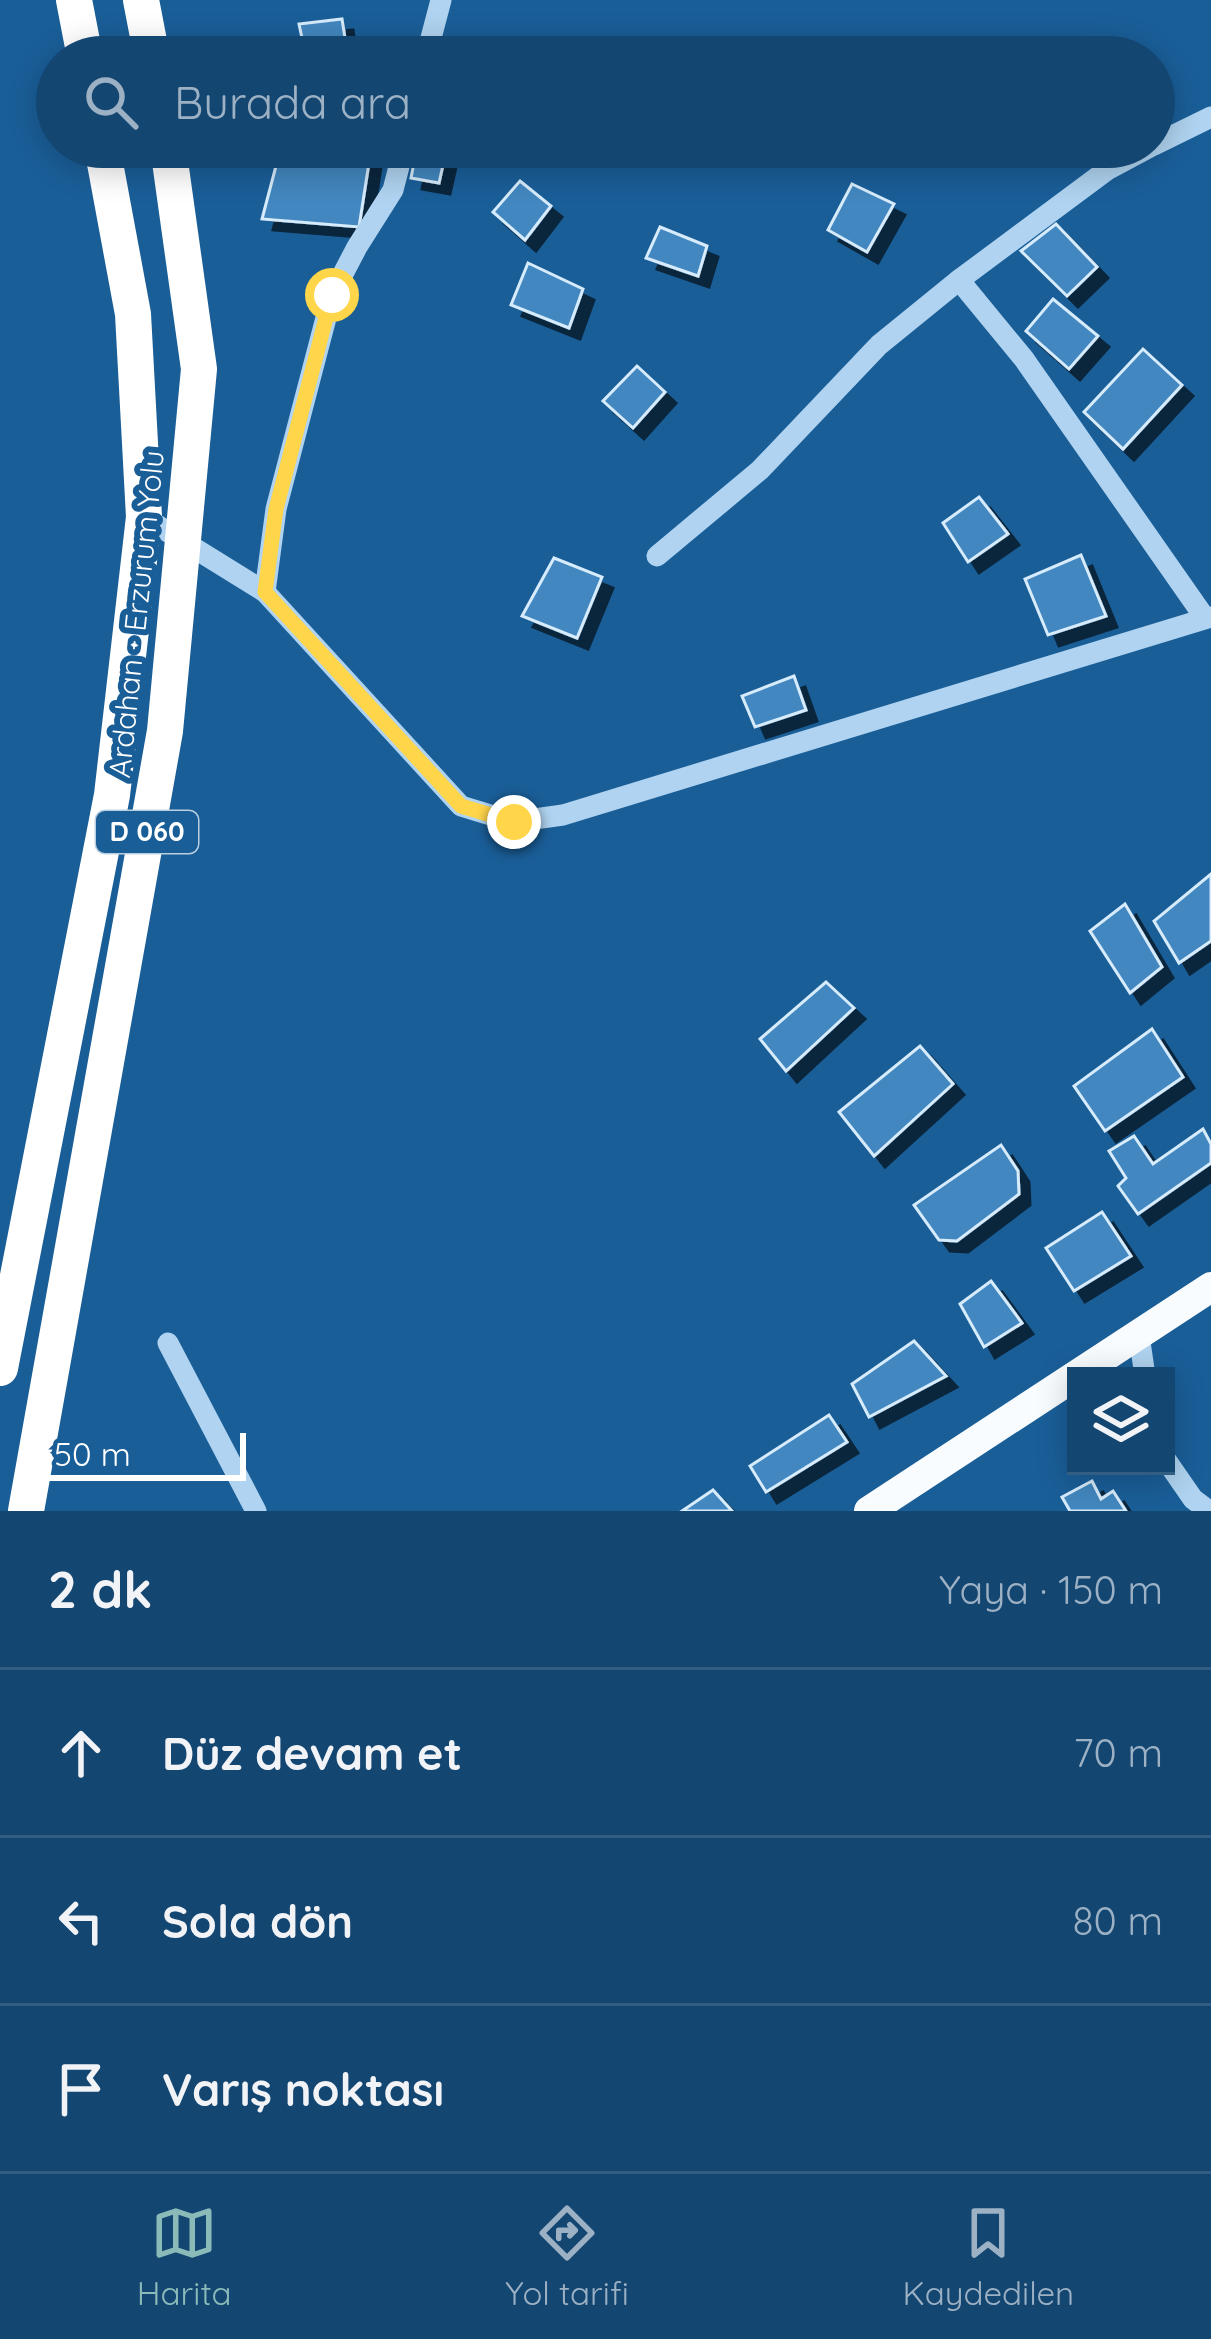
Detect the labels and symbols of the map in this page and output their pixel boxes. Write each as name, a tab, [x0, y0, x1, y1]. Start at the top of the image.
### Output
route start	[305, 268, 359, 322]
street label: Ardahan - Erzurum Yolu	[100, 448, 172, 779]
route end	[487, 795, 541, 849]
road number: D 060	[96, 811, 198, 853]
scale bar	[36, 1427, 246, 1480]

